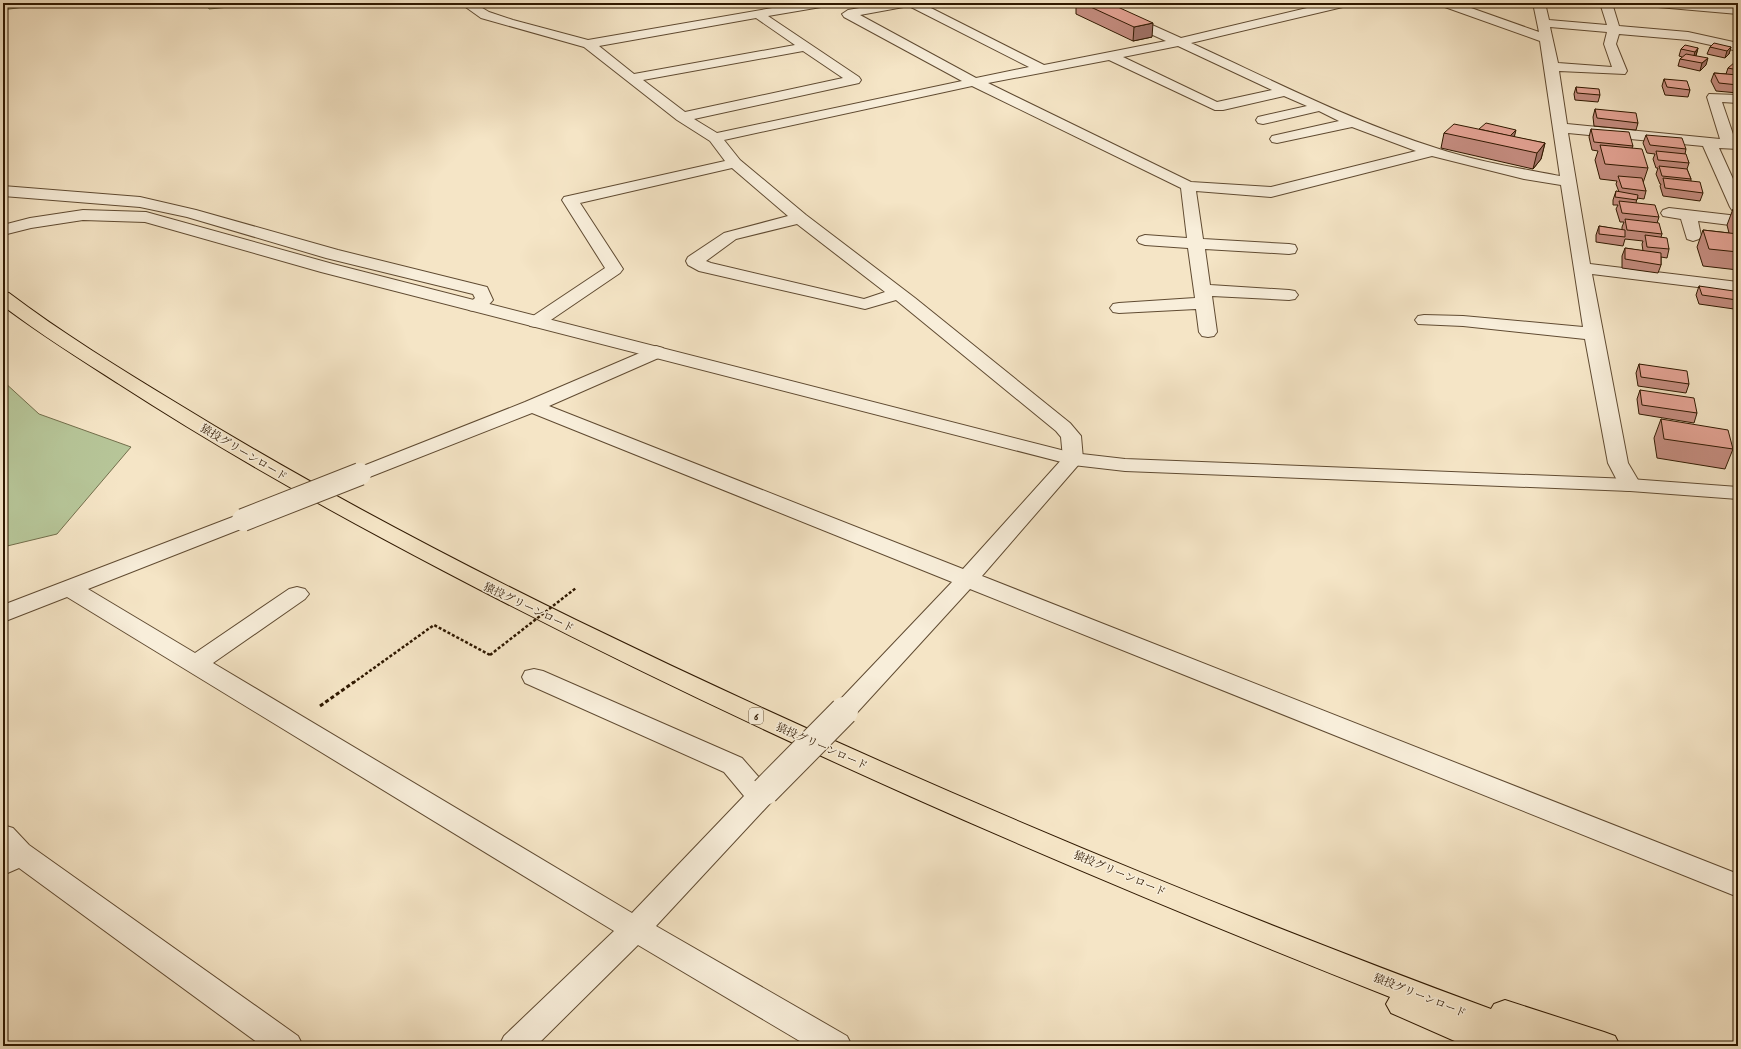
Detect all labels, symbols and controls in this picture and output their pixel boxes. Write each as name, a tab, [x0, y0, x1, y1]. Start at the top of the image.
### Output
street label: 猿投グリーンロード	[198, 421, 289, 484]
street label: 猿投グリーンロード	[481, 580, 576, 636]
road number: 6	[749, 708, 763, 724]
street label: 猿投グリーンロード	[774, 720, 870, 773]
street label: 猿投グリーンロード	[1071, 848, 1168, 900]
street label: 猿投グリーンロード	[1371, 971, 1468, 1021]

